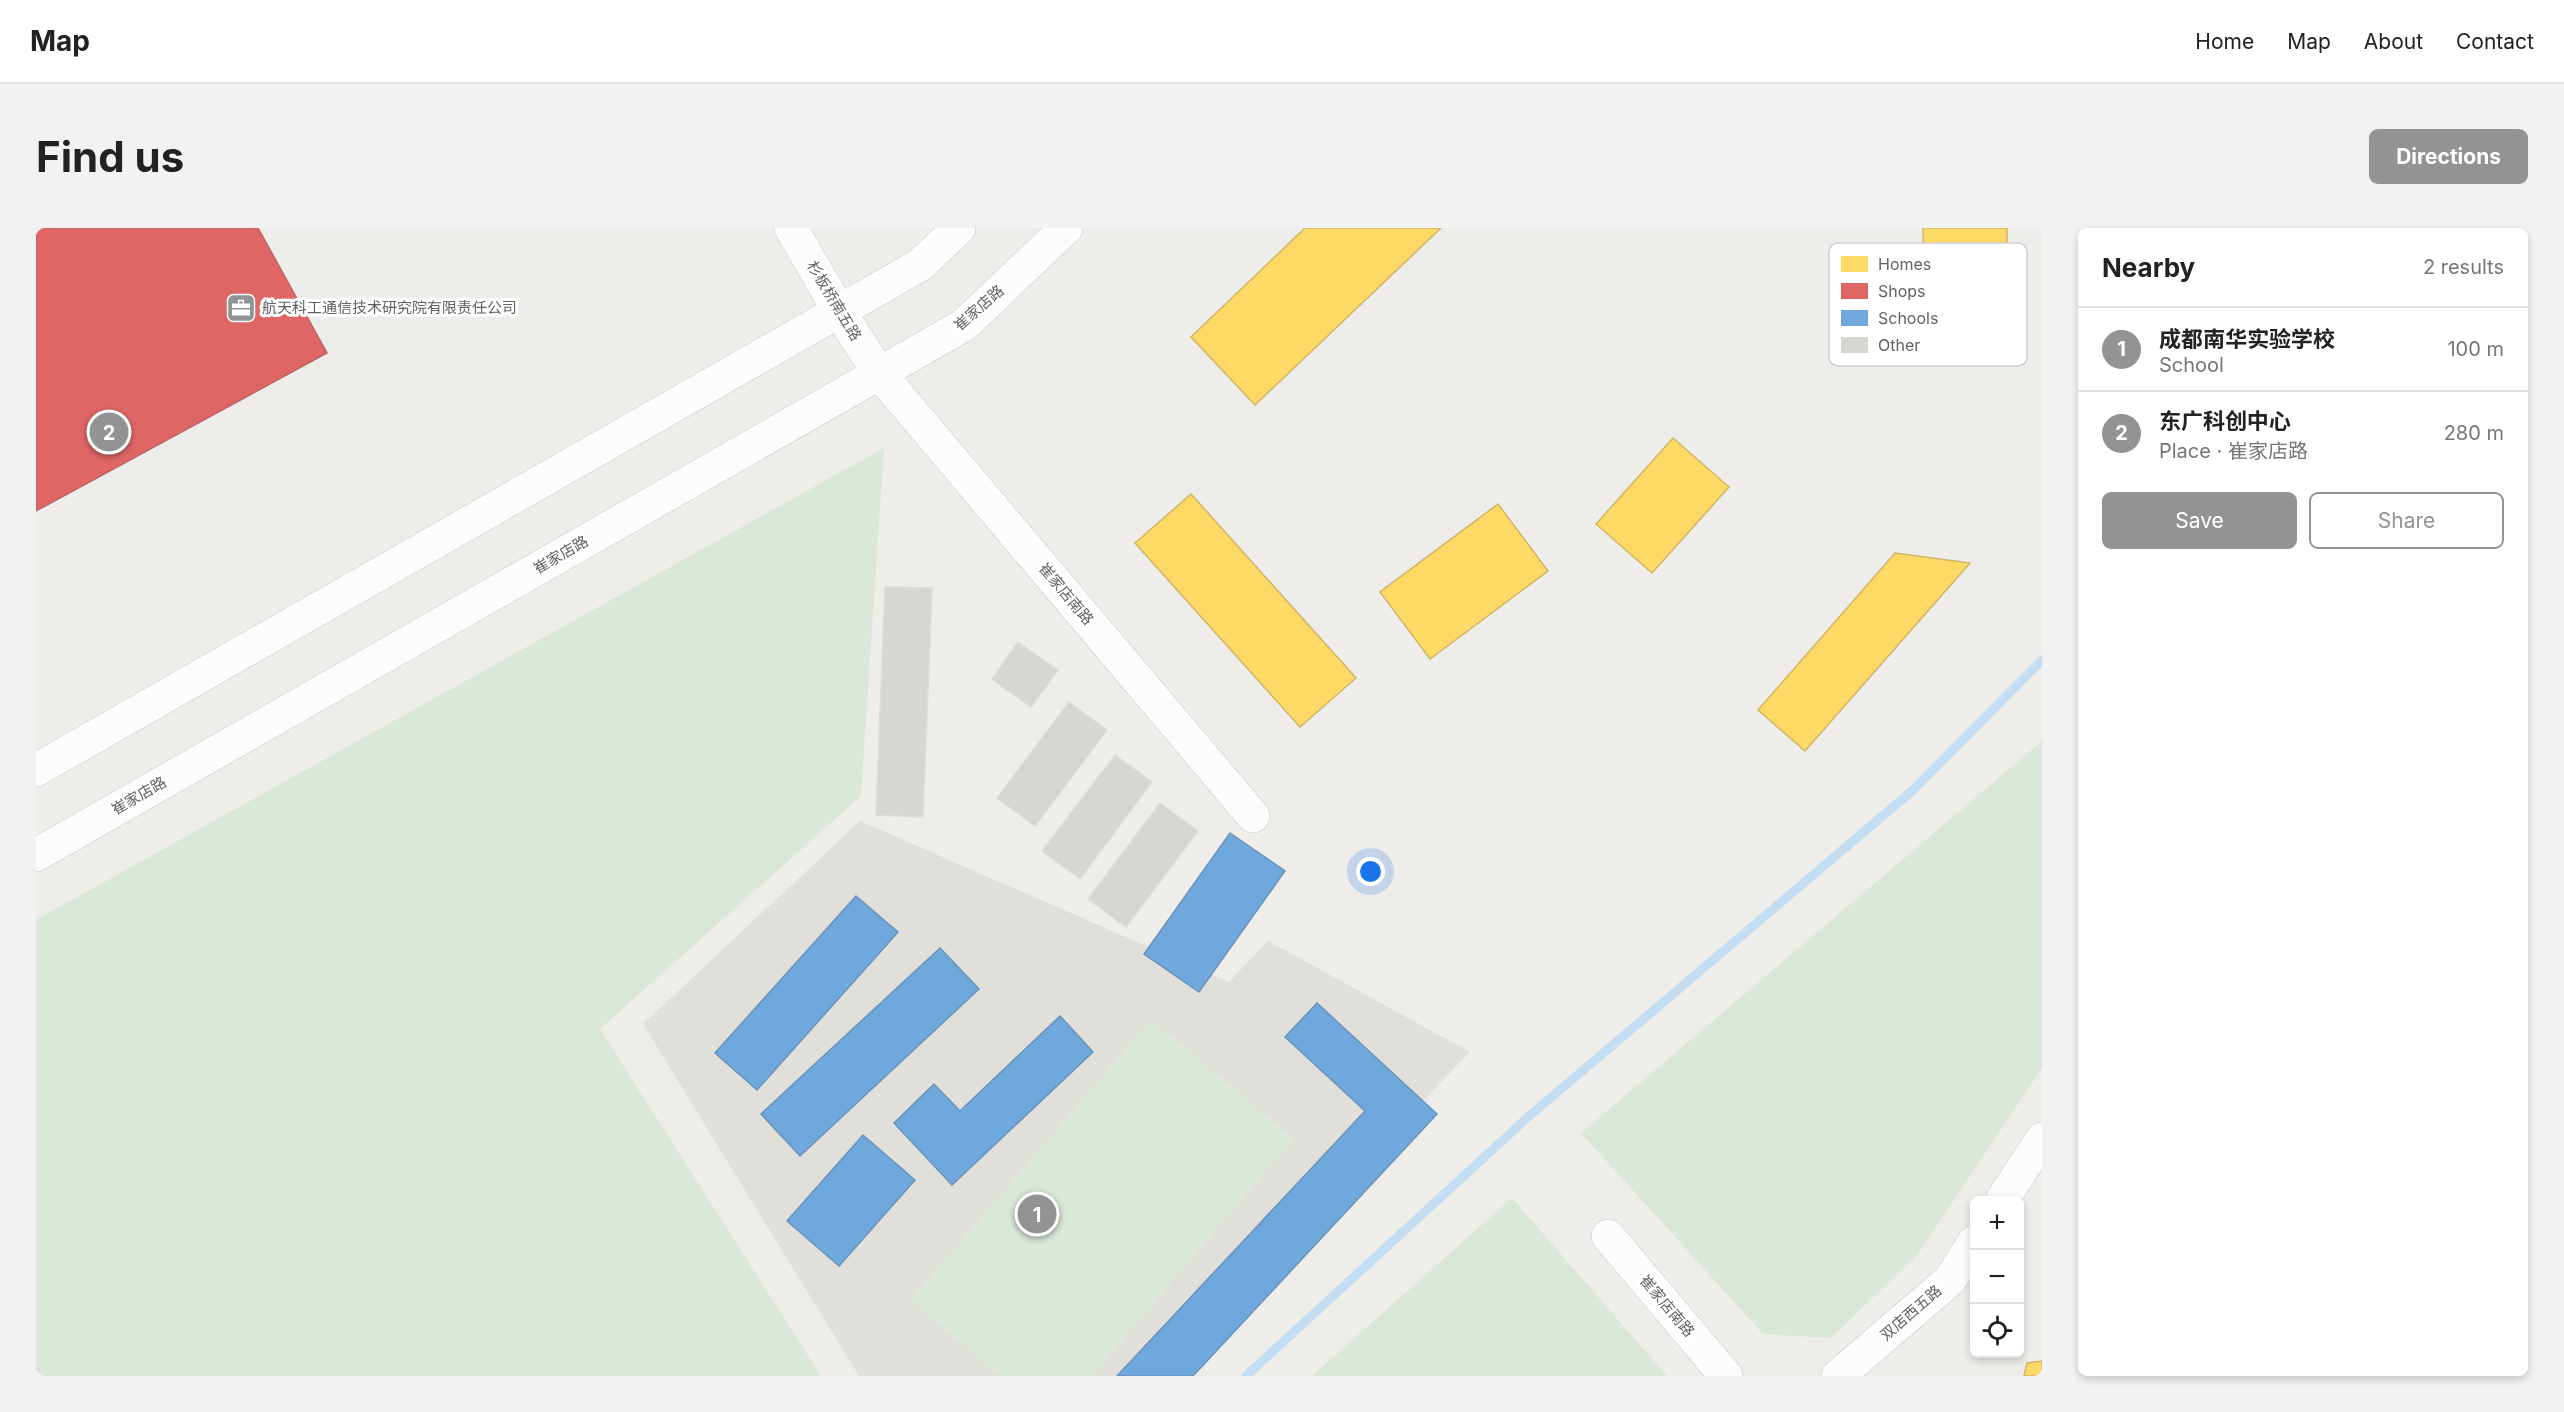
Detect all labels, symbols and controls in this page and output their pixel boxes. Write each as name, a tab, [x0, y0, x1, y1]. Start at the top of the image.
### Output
text: Map	[30, 24, 90, 58]
text: Home	[2195, 29, 2254, 54]
text: Map	[2287, 29, 2331, 54]
text: About	[2364, 29, 2423, 54]
text: Contact	[2456, 29, 2534, 54]
button: Directions	[2369, 129, 2528, 184]
text: Find us	[36, 131, 184, 182]
legend	[1829, 243, 2027, 366]
text: Nearby	[2102, 252, 2195, 283]
text: Homes	[1878, 254, 1931, 274]
text: 2 results	[2423, 255, 2504, 279]
street label: 杉板桥南五路	[803, 257, 866, 344]
street label: 崔家店路	[950, 281, 1008, 334]
text: Shops	[1878, 281, 1926, 301]
office icon: 航天科工通信技术研究院有限责任公司	[225, 292, 257, 324]
place label: 航天科工通信技术研究院有限责任公司	[262, 298, 517, 317]
text: Schools	[1878, 308, 1938, 328]
text: 成都南华实验学校	[2159, 326, 2335, 352]
text: Other	[1878, 335, 1920, 355]
text: 1	[2117, 337, 2126, 361]
text: 100 m	[2447, 337, 2504, 361]
text: School	[2159, 353, 2224, 377]
text: 东广科创中心	[2159, 408, 2291, 434]
pin: 2	[90, 410, 128, 454]
text: 2	[2115, 421, 2128, 445]
text: 280 m	[2444, 421, 2504, 445]
text: Place · 崔家店路	[2159, 439, 2308, 463]
button: Save	[2102, 492, 2297, 549]
button: Share	[2309, 492, 2504, 549]
street label: 崔家店路	[530, 531, 591, 578]
street label: 崔家店南路	[1035, 559, 1098, 629]
street label: 崔家店路	[108, 772, 169, 819]
your location	[1356, 857, 1385, 886]
pin: 1	[1018, 1192, 1056, 1236]
map controls	[1970, 1196, 2024, 1358]
button: +	[1970, 1196, 2024, 1250]
button: −	[1970, 1250, 2024, 1304]
street label: 崔家店南路	[1636, 1271, 1699, 1341]
street label: 双店西五路	[1876, 1281, 1945, 1344]
button: locate	[1970, 1304, 2024, 1358]

